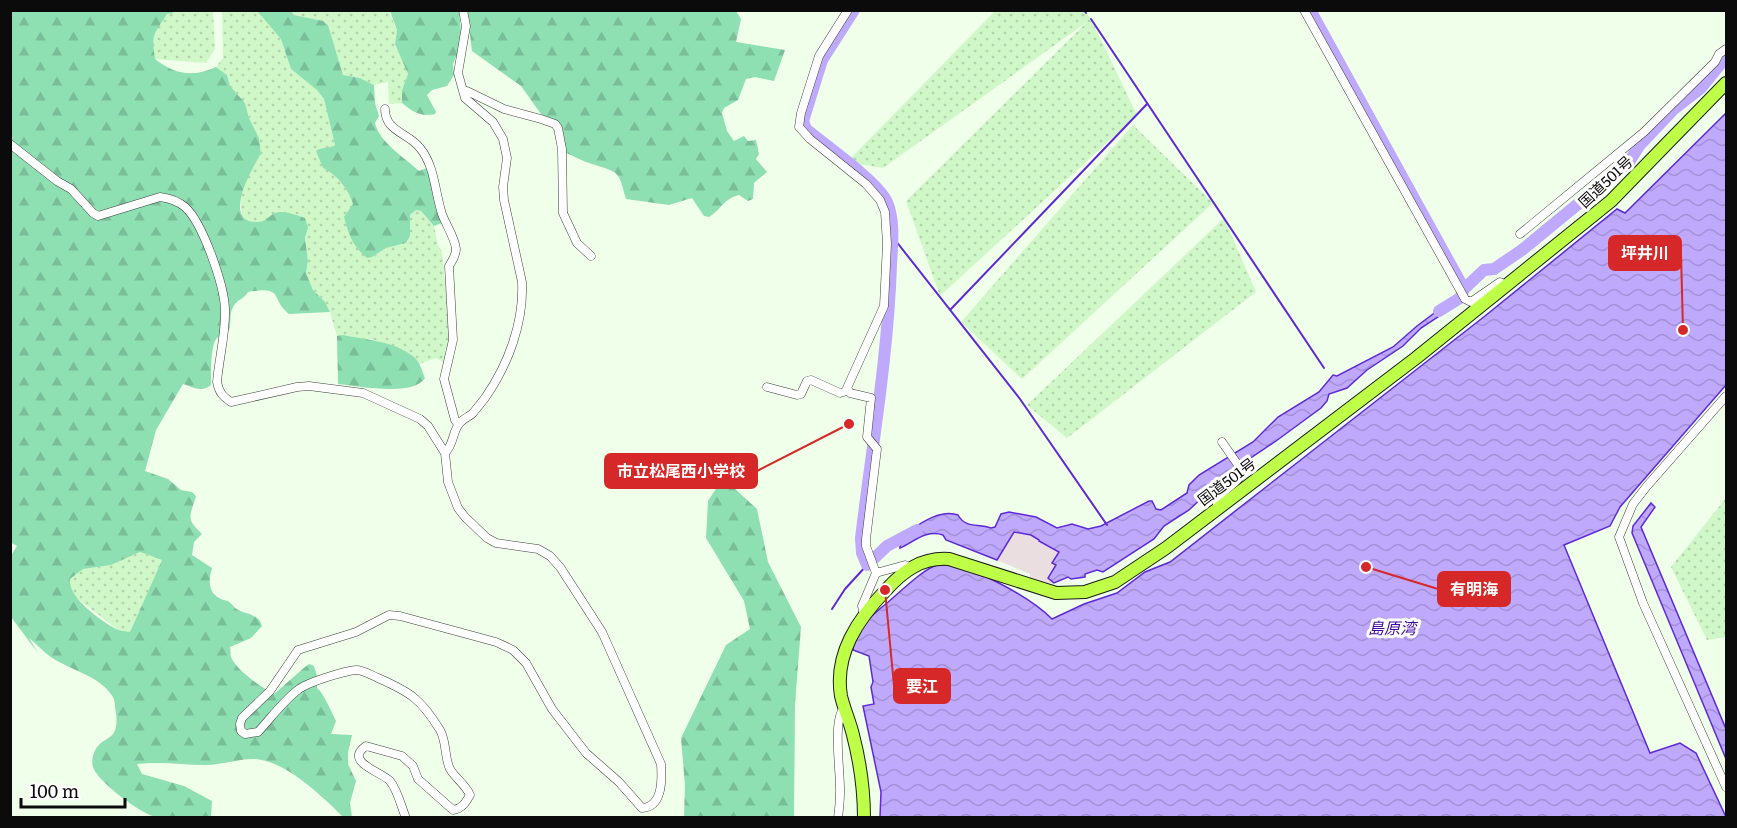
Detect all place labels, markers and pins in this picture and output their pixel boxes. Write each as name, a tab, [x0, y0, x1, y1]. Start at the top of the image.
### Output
callout: 坪井川	[1609, 236, 1681, 270]
callout: 市立松尾西小学校	[605, 454, 757, 488]
callout: 有明海	[1438, 572, 1510, 606]
callout: 要江	[894, 669, 950, 703]

